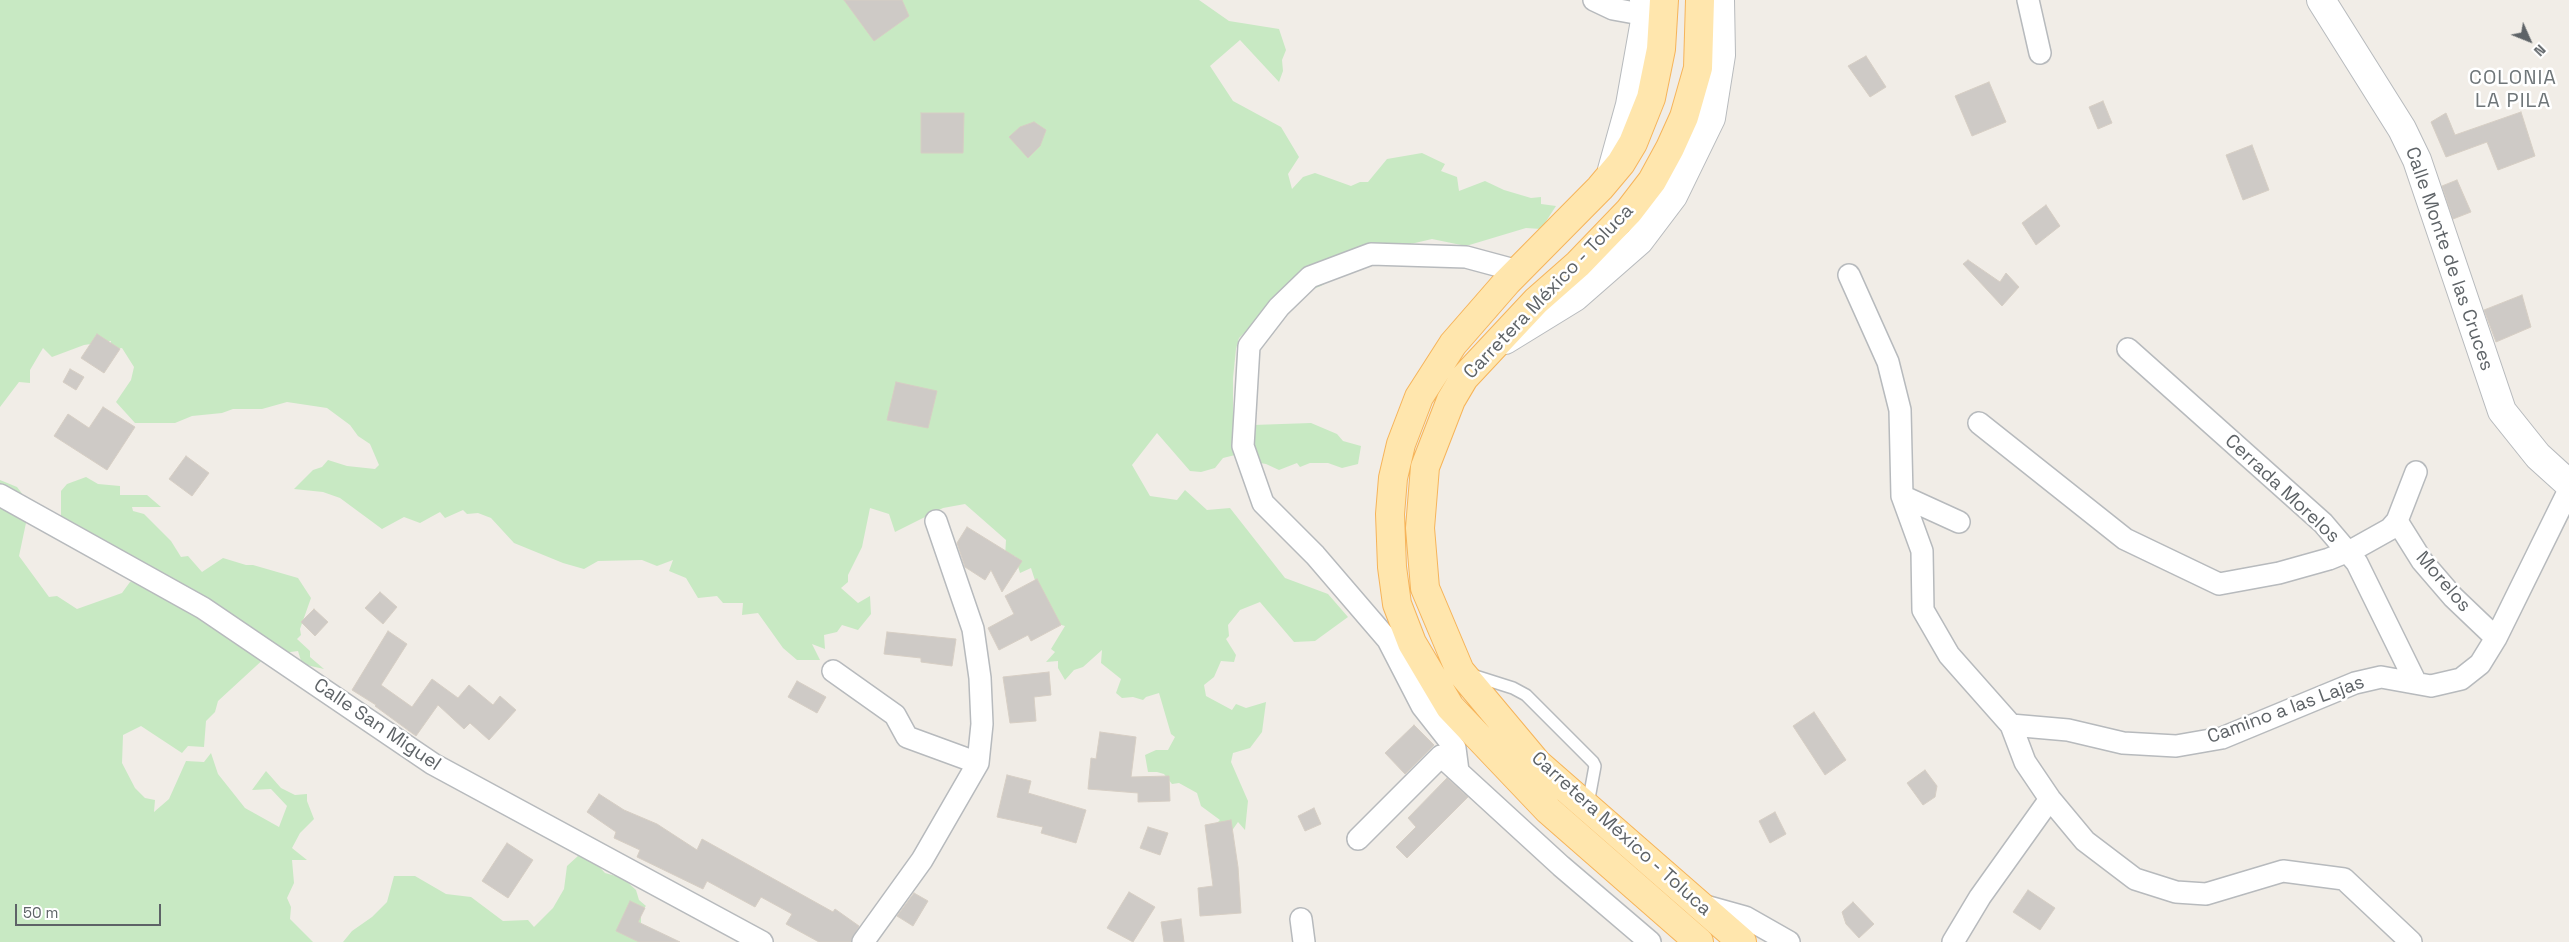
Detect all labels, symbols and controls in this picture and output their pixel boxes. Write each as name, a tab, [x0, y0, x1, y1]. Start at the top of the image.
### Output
north arrow	[2504, 15, 2554, 65]
text: N	[2530, 41, 2550, 60]
district label: COLONIA LA PILA	[2468, 67, 2558, 114]
street label: Calle Monte de las Cruces	[2400, 144, 2498, 374]
street label: Carretera México - Toluca	[1459, 200, 1639, 384]
street label: Cerrada Morelos	[2220, 430, 2344, 548]
street label: Morelos	[2411, 547, 2475, 617]
street label: Camino a las Lajas	[2204, 671, 2368, 749]
street label: Calle San Miguel	[309, 674, 445, 776]
street label: Carretera México - Toluca	[1526, 747, 1716, 921]
scale bar	[18, 894, 164, 926]
text: 50 m	[23, 903, 58, 922]

